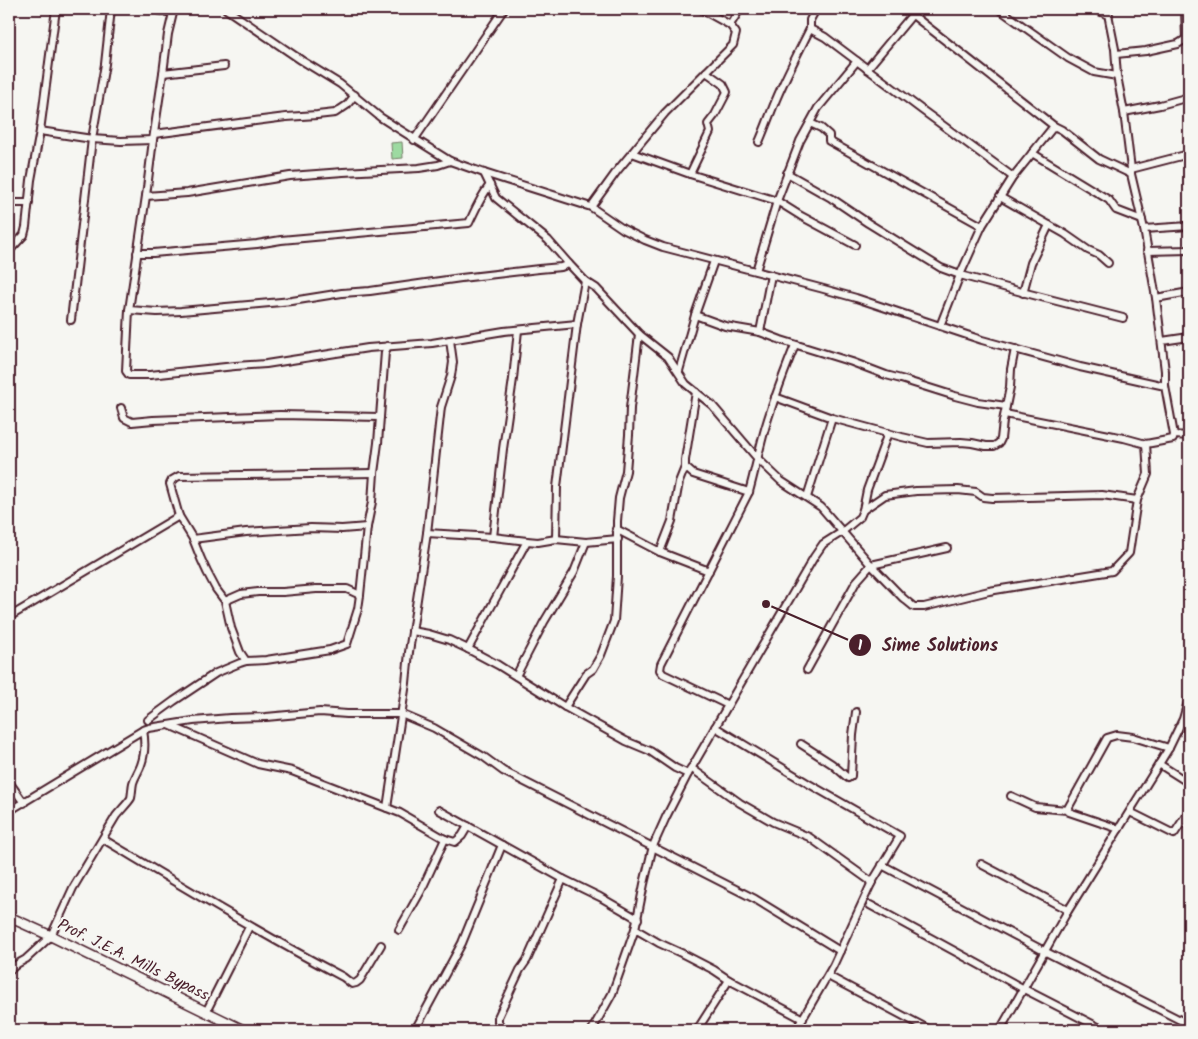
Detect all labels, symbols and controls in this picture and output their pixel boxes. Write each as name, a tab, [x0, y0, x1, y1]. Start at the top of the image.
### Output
callout: Sime Solutions	[847, 629, 1008, 662]
text: Sime Solutions	[882, 632, 999, 661]
text: 1	[858, 634, 863, 658]
street label: Prof. J.E.A. Mills Bypass	[53, 912, 213, 1008]

